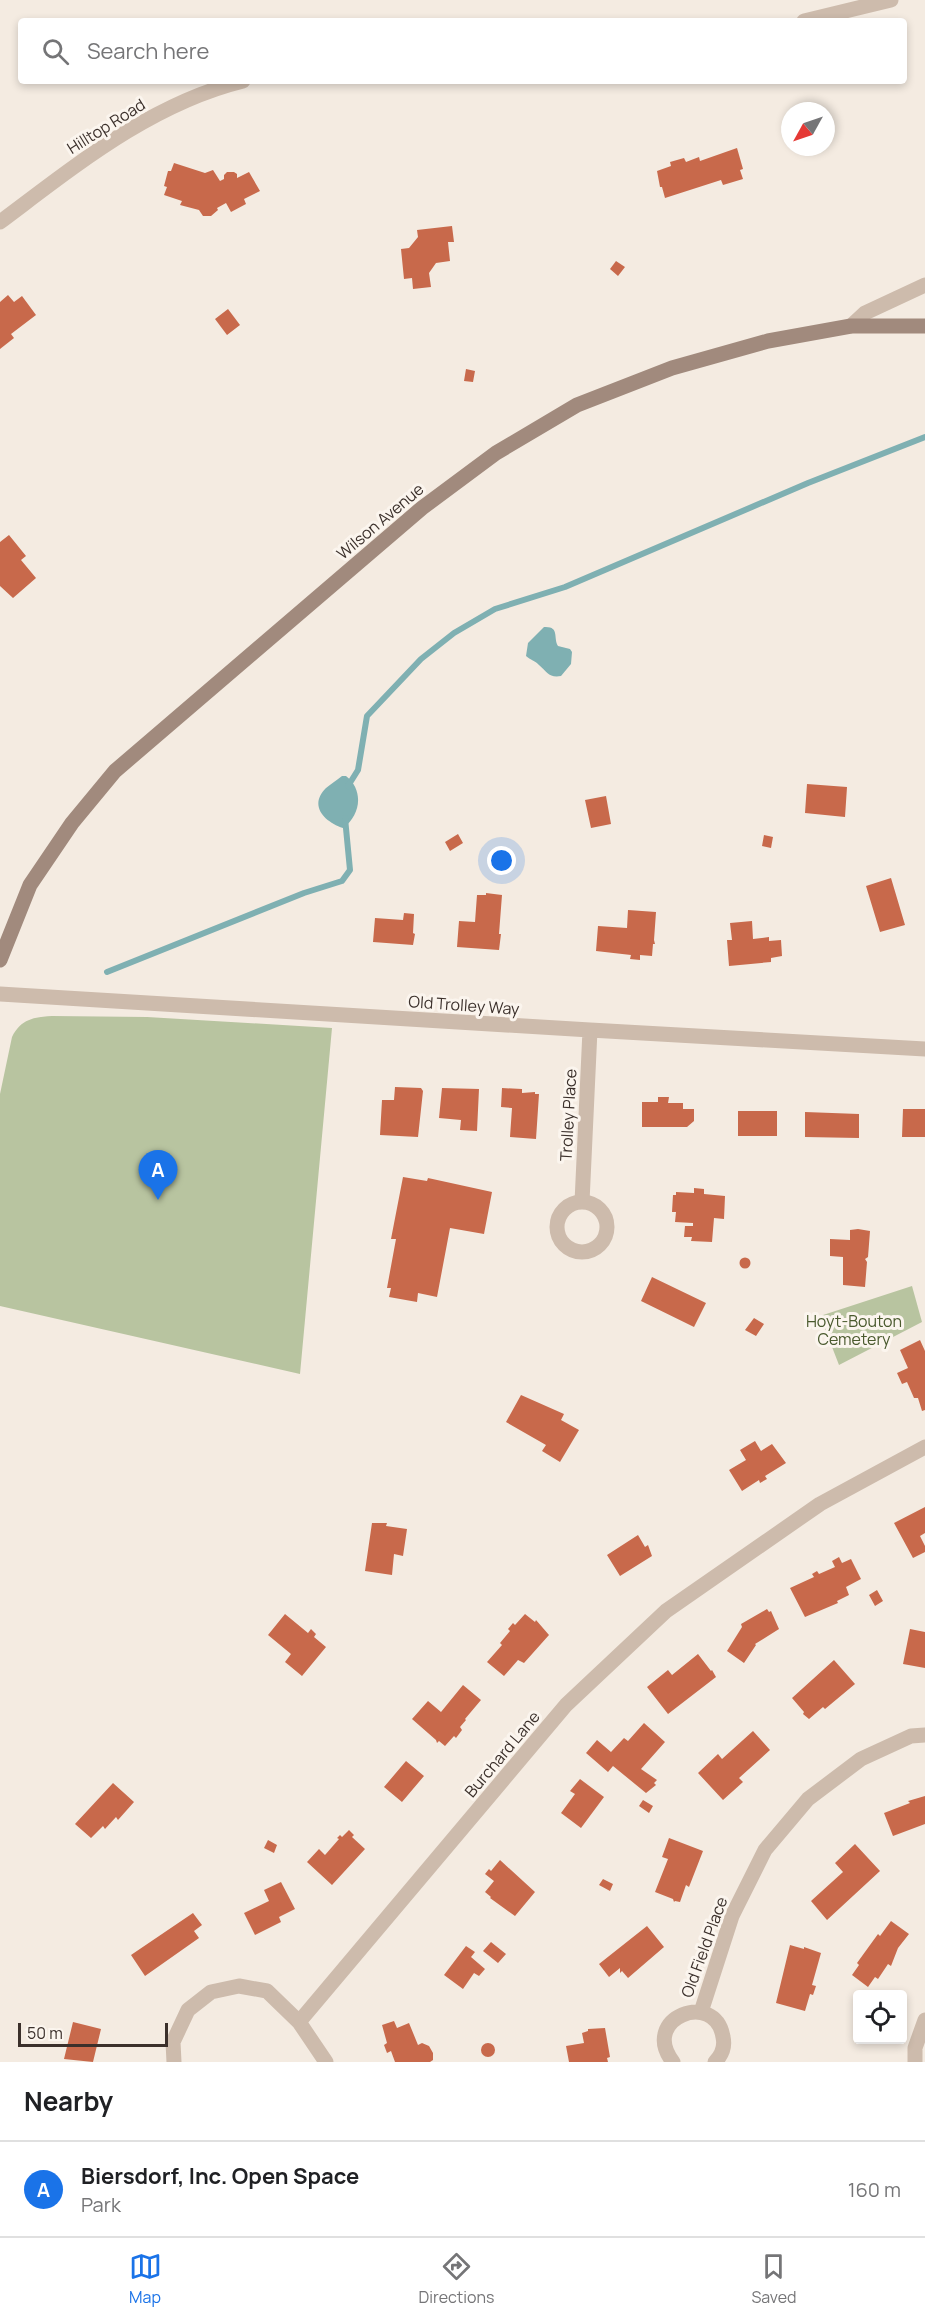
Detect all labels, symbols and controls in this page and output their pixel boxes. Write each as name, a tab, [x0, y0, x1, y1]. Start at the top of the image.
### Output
search box	[18, 18, 907, 84]
icon: search	[39, 35, 72, 68]
text: Search here	[87, 36, 209, 66]
street label: Hilltop Road	[63, 93, 149, 159]
north arrow	[781, 102, 835, 156]
street label: Wilson Avenue	[332, 478, 428, 564]
your location	[487, 846, 516, 875]
street label: Old Trolley Way	[408, 990, 521, 1020]
street label: Trolley Place	[555, 1068, 581, 1162]
pin: A	[138, 1150, 178, 1200]
park label: Hoyt-Bouton Cemetery	[806, 1310, 902, 1350]
street label: Burchard Lane	[459, 1706, 545, 1802]
street label: Old Field Place	[676, 1894, 732, 2000]
map controls	[853, 1990, 907, 2044]
button: locate	[853, 1990, 907, 2044]
scale bar	[18, 2020, 168, 2048]
text: 50 m	[27, 2022, 63, 2044]
text: Nearby	[24, 2083, 113, 2119]
text: Biersdorf, Inc. Open Space	[81, 2161, 359, 2191]
text: A	[37, 2176, 50, 2203]
text: 160 m	[848, 2176, 901, 2203]
text: Park	[81, 2191, 121, 2218]
tab: Map	[129, 2250, 162, 2308]
tab: Directions	[419, 2250, 494, 2308]
tab: Saved	[751, 2250, 796, 2308]

